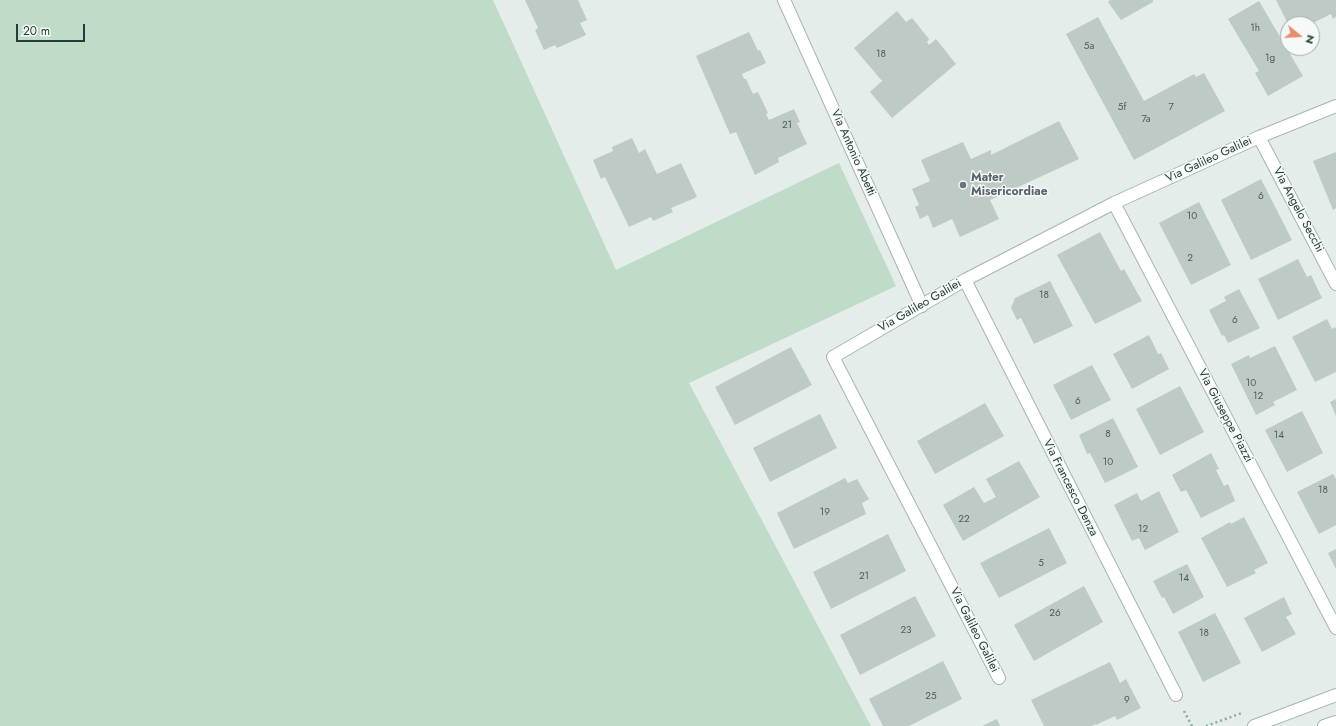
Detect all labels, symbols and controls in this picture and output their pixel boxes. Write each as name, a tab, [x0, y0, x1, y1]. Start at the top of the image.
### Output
scale bar	[18, 16, 87, 42]
north arrow	[1280, 16, 1320, 56]
text: 20 m	[23, 22, 50, 40]
house number: 1h	[1250, 23, 1260, 35]
text: N	[1302, 33, 1319, 46]
house number: 5a	[1084, 41, 1094, 53]
house number: 18	[876, 49, 886, 61]
house number: 1g	[1265, 53, 1275, 65]
house number: 5f	[1118, 102, 1126, 114]
house number: 7	[1168, 102, 1174, 114]
street label: Via Antonio Abetti	[827, 107, 879, 199]
house number: 7a	[1141, 114, 1151, 126]
house number: 21	[782, 120, 792, 132]
street label: Via Galileo Galilei	[1164, 134, 1254, 186]
street label: Via Angelo Secchi	[1270, 165, 1326, 255]
place label: Mater Misericordiae	[971, 171, 1048, 199]
marker: Mater Misericordiae	[958, 180, 968, 190]
house number: 6	[1258, 191, 1264, 203]
house number: 10	[1187, 211, 1197, 223]
house number: 2	[1187, 253, 1193, 265]
street label: Via Galileo Galilei	[876, 276, 964, 336]
house number: 18	[1039, 290, 1049, 302]
house number: 6	[1232, 315, 1238, 327]
street label: Via Giuseppe Piazzi	[1194, 367, 1256, 465]
house number: 10	[1246, 378, 1256, 390]
house number: 12	[1253, 391, 1263, 403]
house number: 6	[1075, 396, 1081, 408]
house number: 8	[1105, 429, 1111, 441]
house number: 14	[1274, 430, 1284, 442]
street label: Via Francesco Denza	[1039, 437, 1101, 539]
house number: 10	[1103, 457, 1113, 469]
house number: 18	[1318, 485, 1328, 497]
house number: 19	[820, 507, 830, 519]
house number: 22	[958, 514, 970, 526]
house number: 12	[1138, 524, 1148, 536]
house number: 5	[1038, 558, 1044, 570]
house number: 21	[859, 571, 869, 583]
house number: 14	[1179, 573, 1189, 585]
street label: Via Galileo Galilei	[946, 585, 1002, 675]
house number: 26	[1049, 608, 1061, 620]
house number: 23	[900, 625, 912, 637]
house number: 18	[1199, 628, 1209, 640]
house number: 25	[925, 691, 937, 703]
house number: 9	[1124, 695, 1130, 707]

